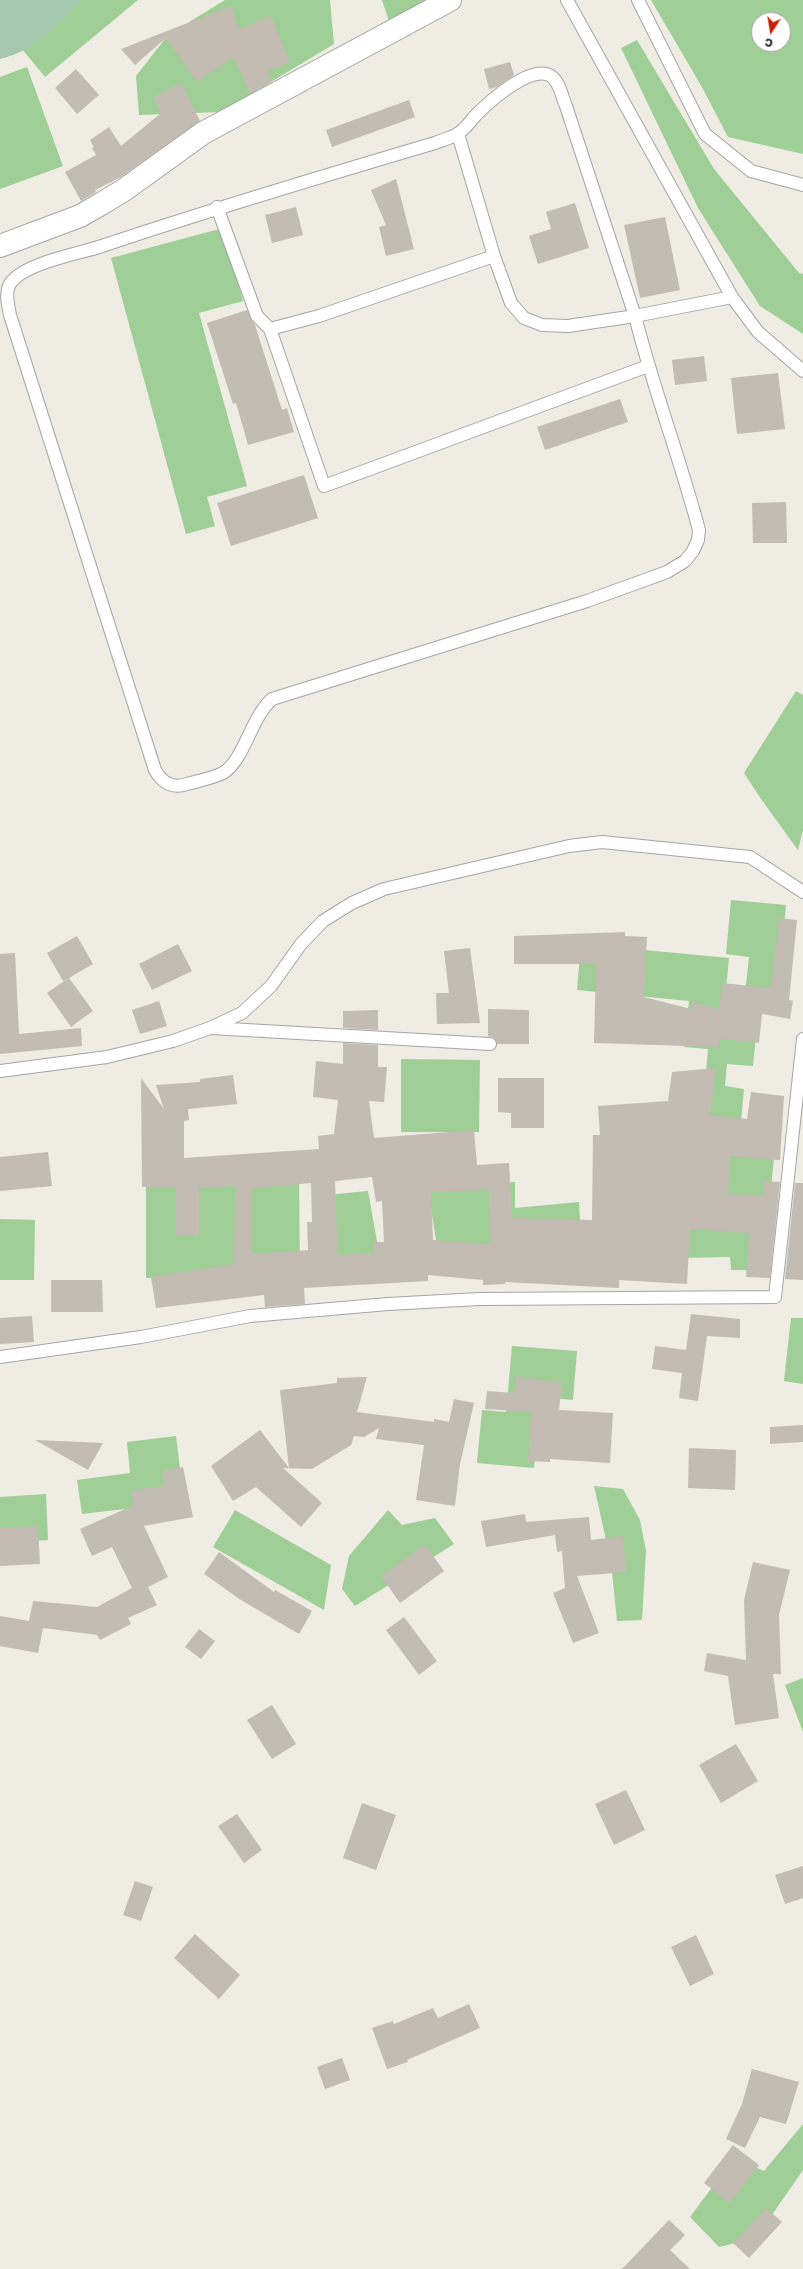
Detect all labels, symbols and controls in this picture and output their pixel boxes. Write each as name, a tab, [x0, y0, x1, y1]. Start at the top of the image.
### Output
north arrow	[751, 12, 791, 52]
text: С	[763, 36, 774, 50]

